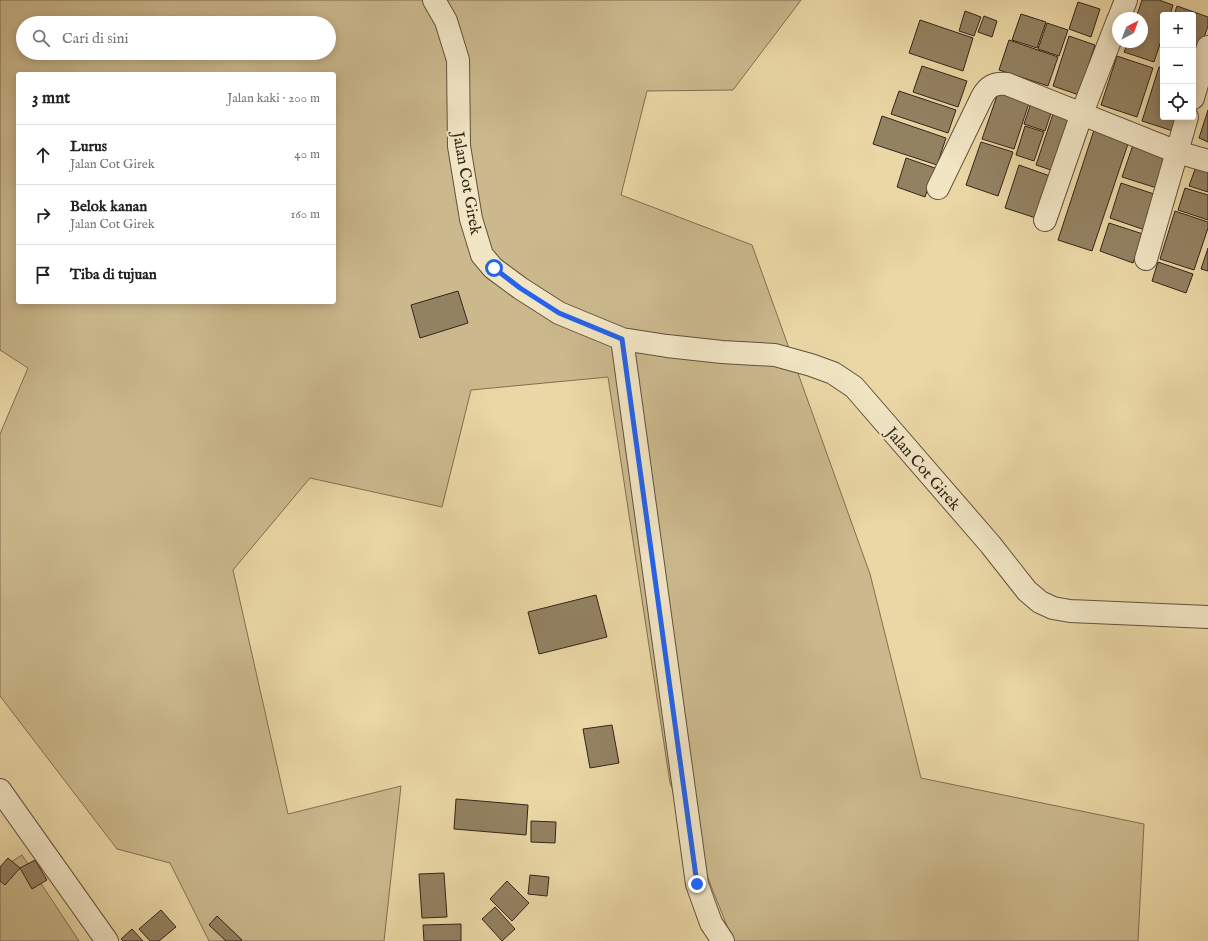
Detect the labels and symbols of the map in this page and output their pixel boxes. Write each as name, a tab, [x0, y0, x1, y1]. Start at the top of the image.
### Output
north arrow	[1112, 12, 1148, 48]
street label: Jalan Cot Girek	[447, 128, 485, 237]
route start	[485, 259, 503, 277]
street label: Jalan Cot Girek	[879, 422, 964, 516]
route end	[688, 875, 706, 893]

